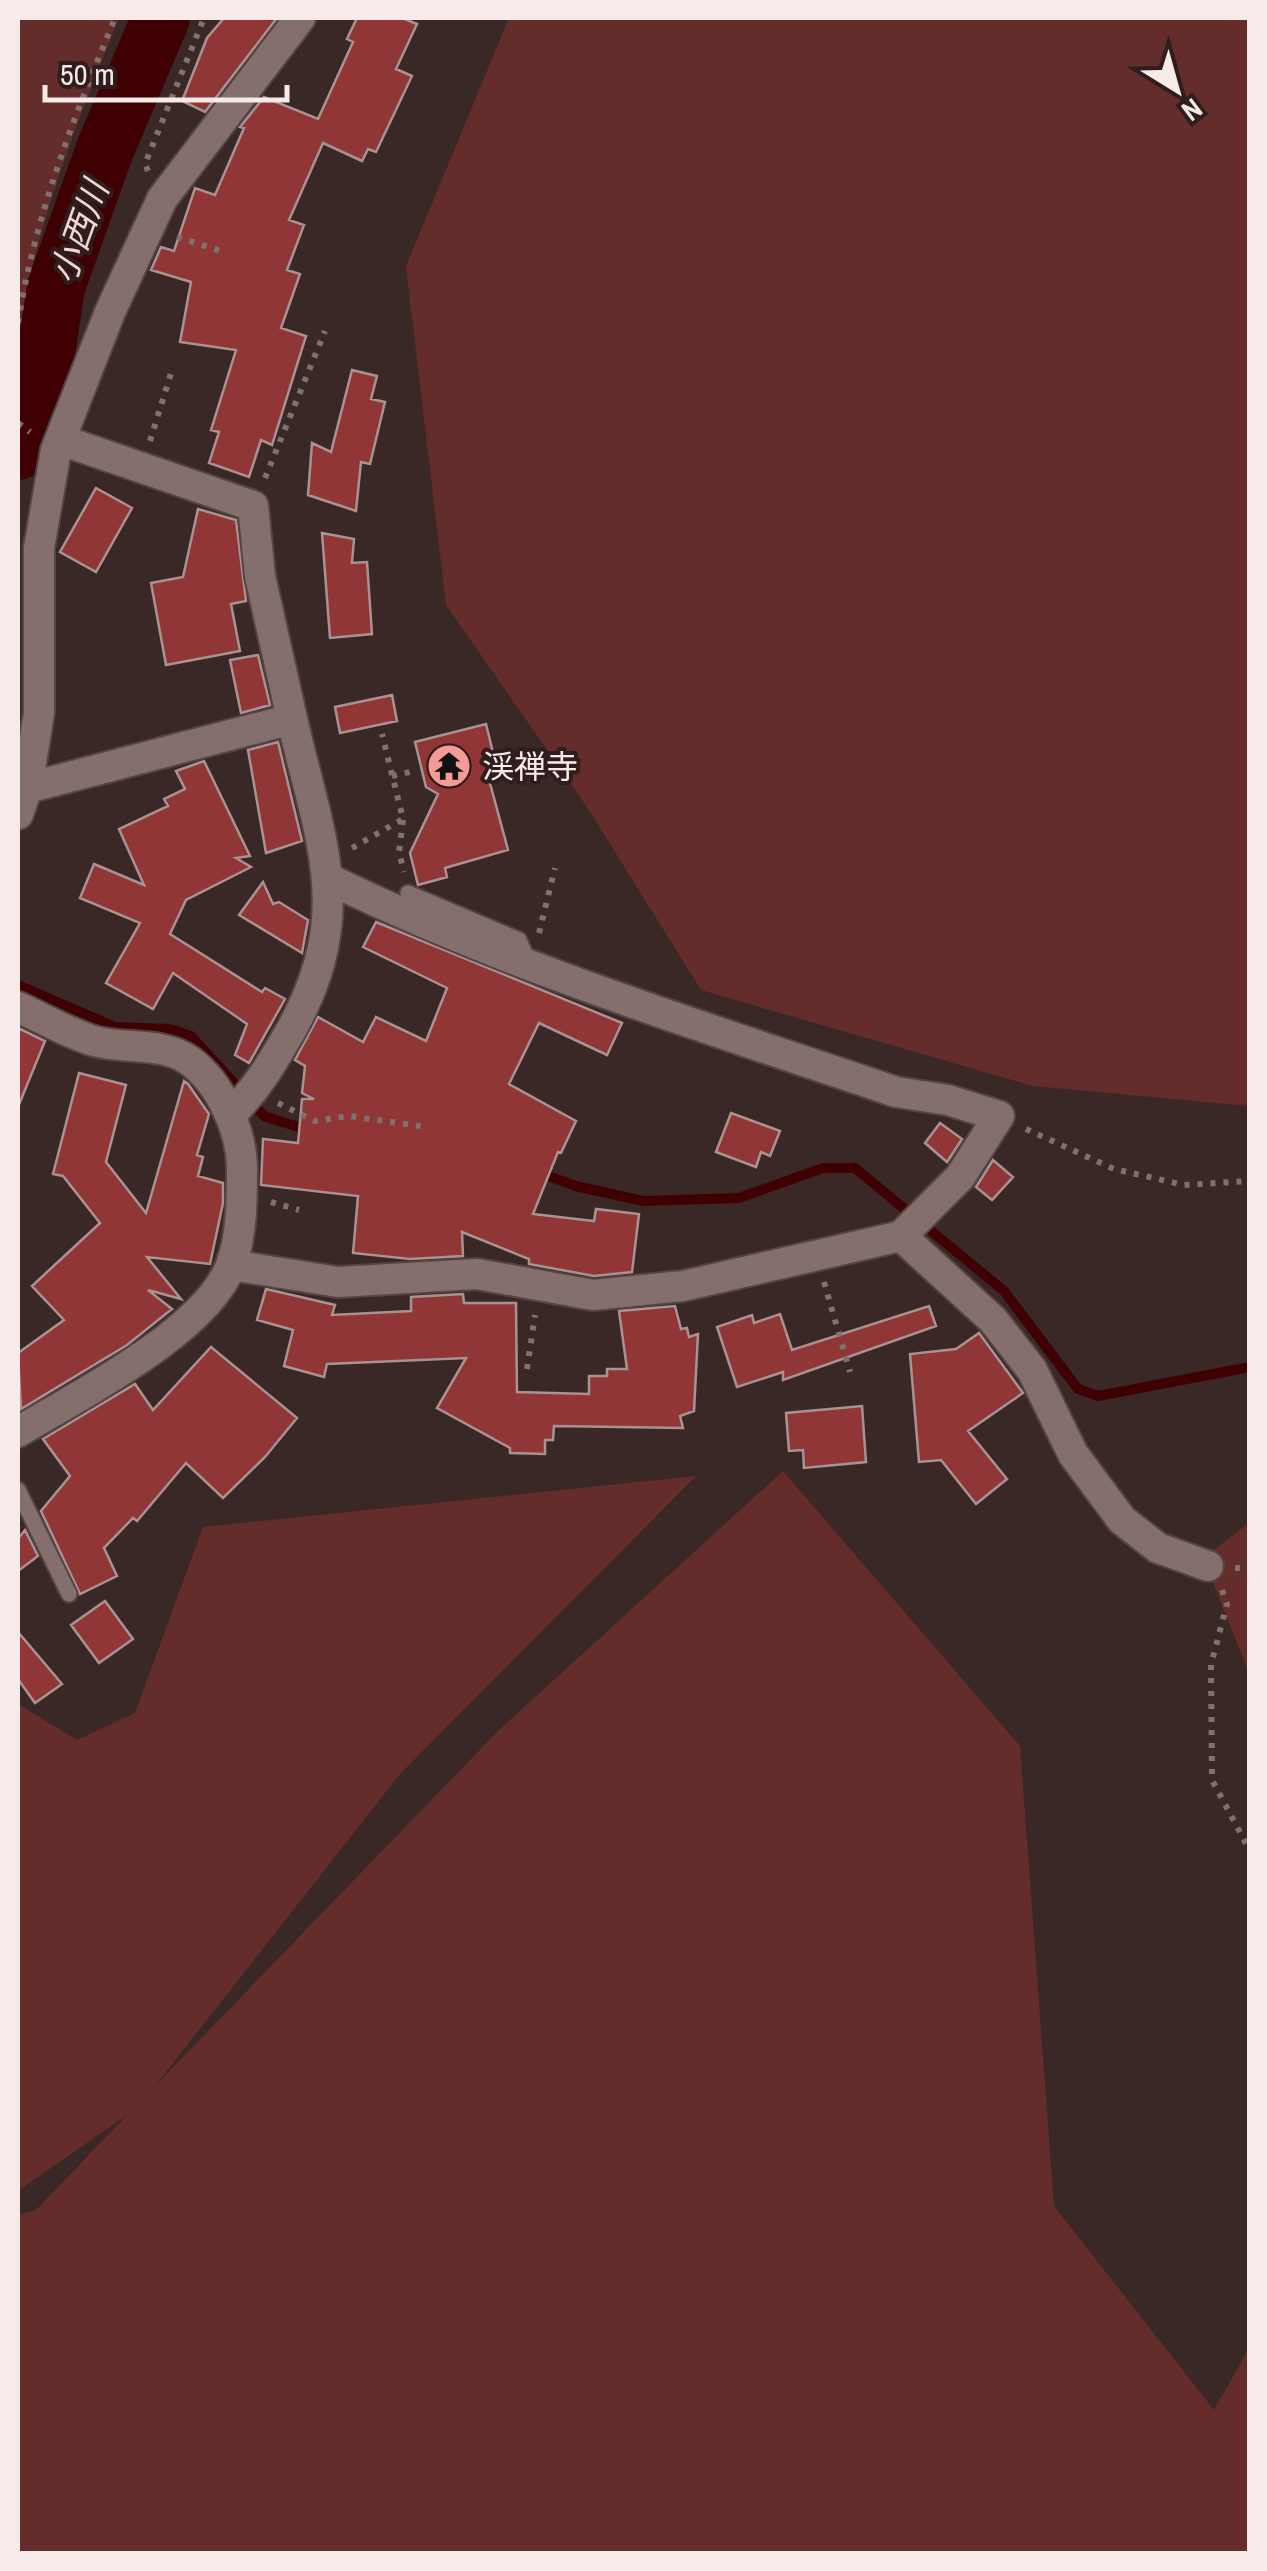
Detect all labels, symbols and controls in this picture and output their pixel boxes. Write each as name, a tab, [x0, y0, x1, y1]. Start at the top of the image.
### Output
scale bar	[45, 40, 288, 102]
north arrow	[1127, 40, 1227, 140]
text: 50 m	[60, 54, 115, 94]
text: N	[1174, 90, 1210, 130]
water label: 小西川	[39, 171, 120, 289]
temple icon: 渓禅寺	[426, 743, 472, 789]
place label: 渓禅寺	[482, 745, 578, 788]

